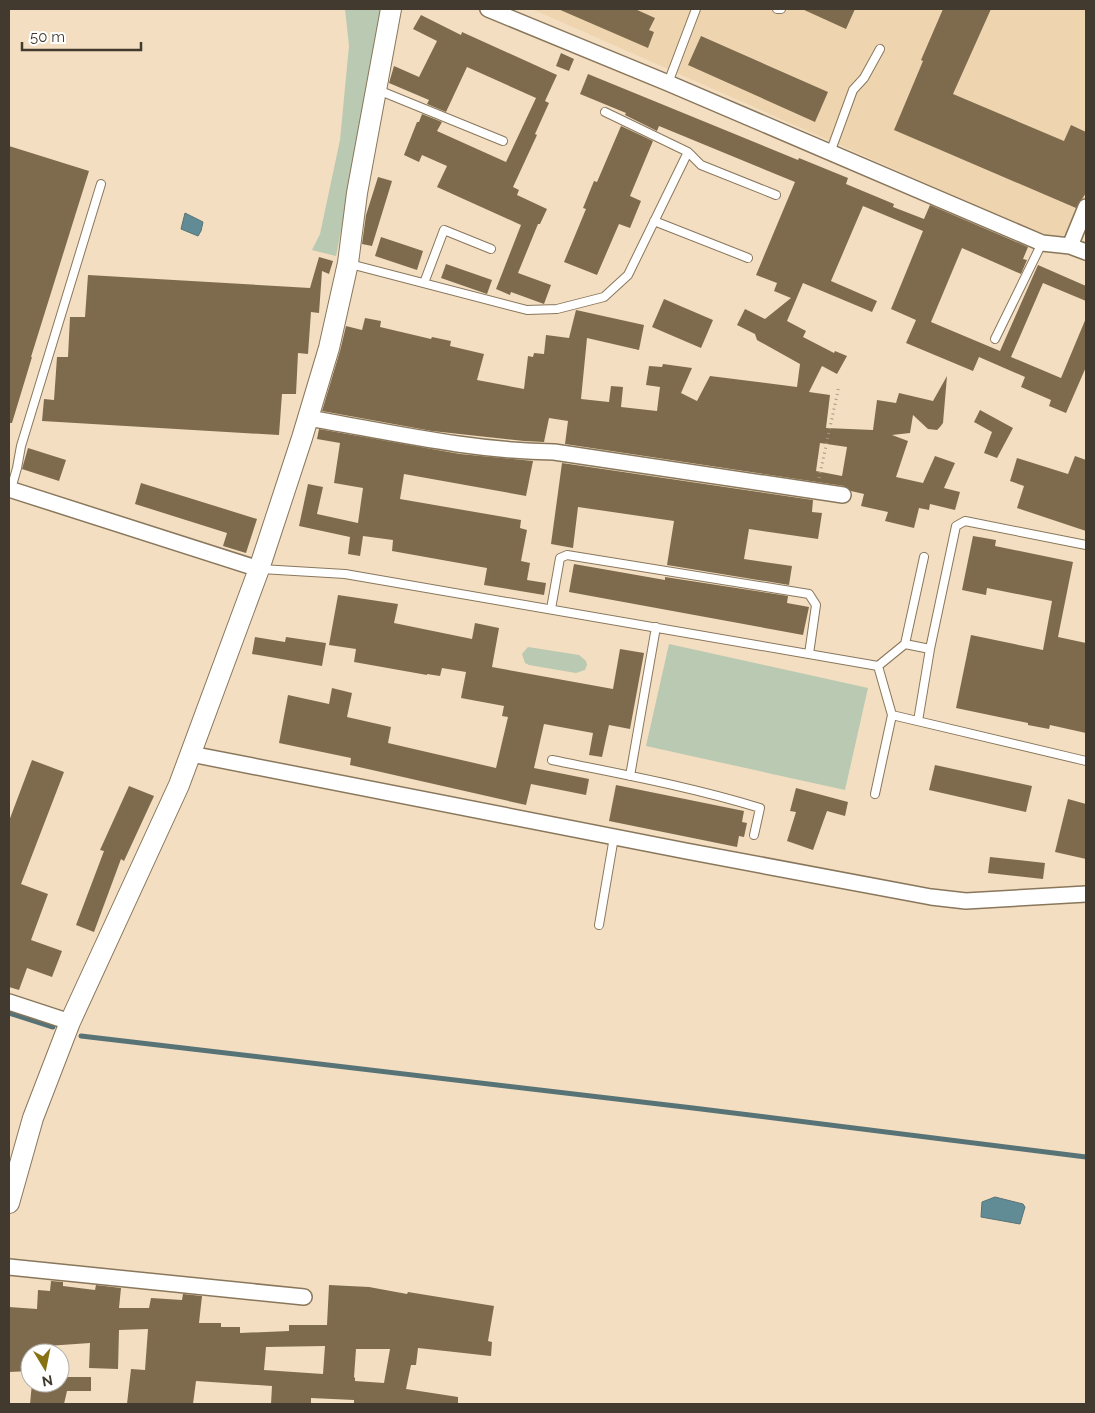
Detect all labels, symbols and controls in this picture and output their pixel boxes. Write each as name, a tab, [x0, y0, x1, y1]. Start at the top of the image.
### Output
scale bar	[22, 20, 141, 52]
text: 50 m	[30, 28, 65, 46]
north arrow	[20, 1343, 70, 1393]
text: N	[41, 1372, 54, 1390]

